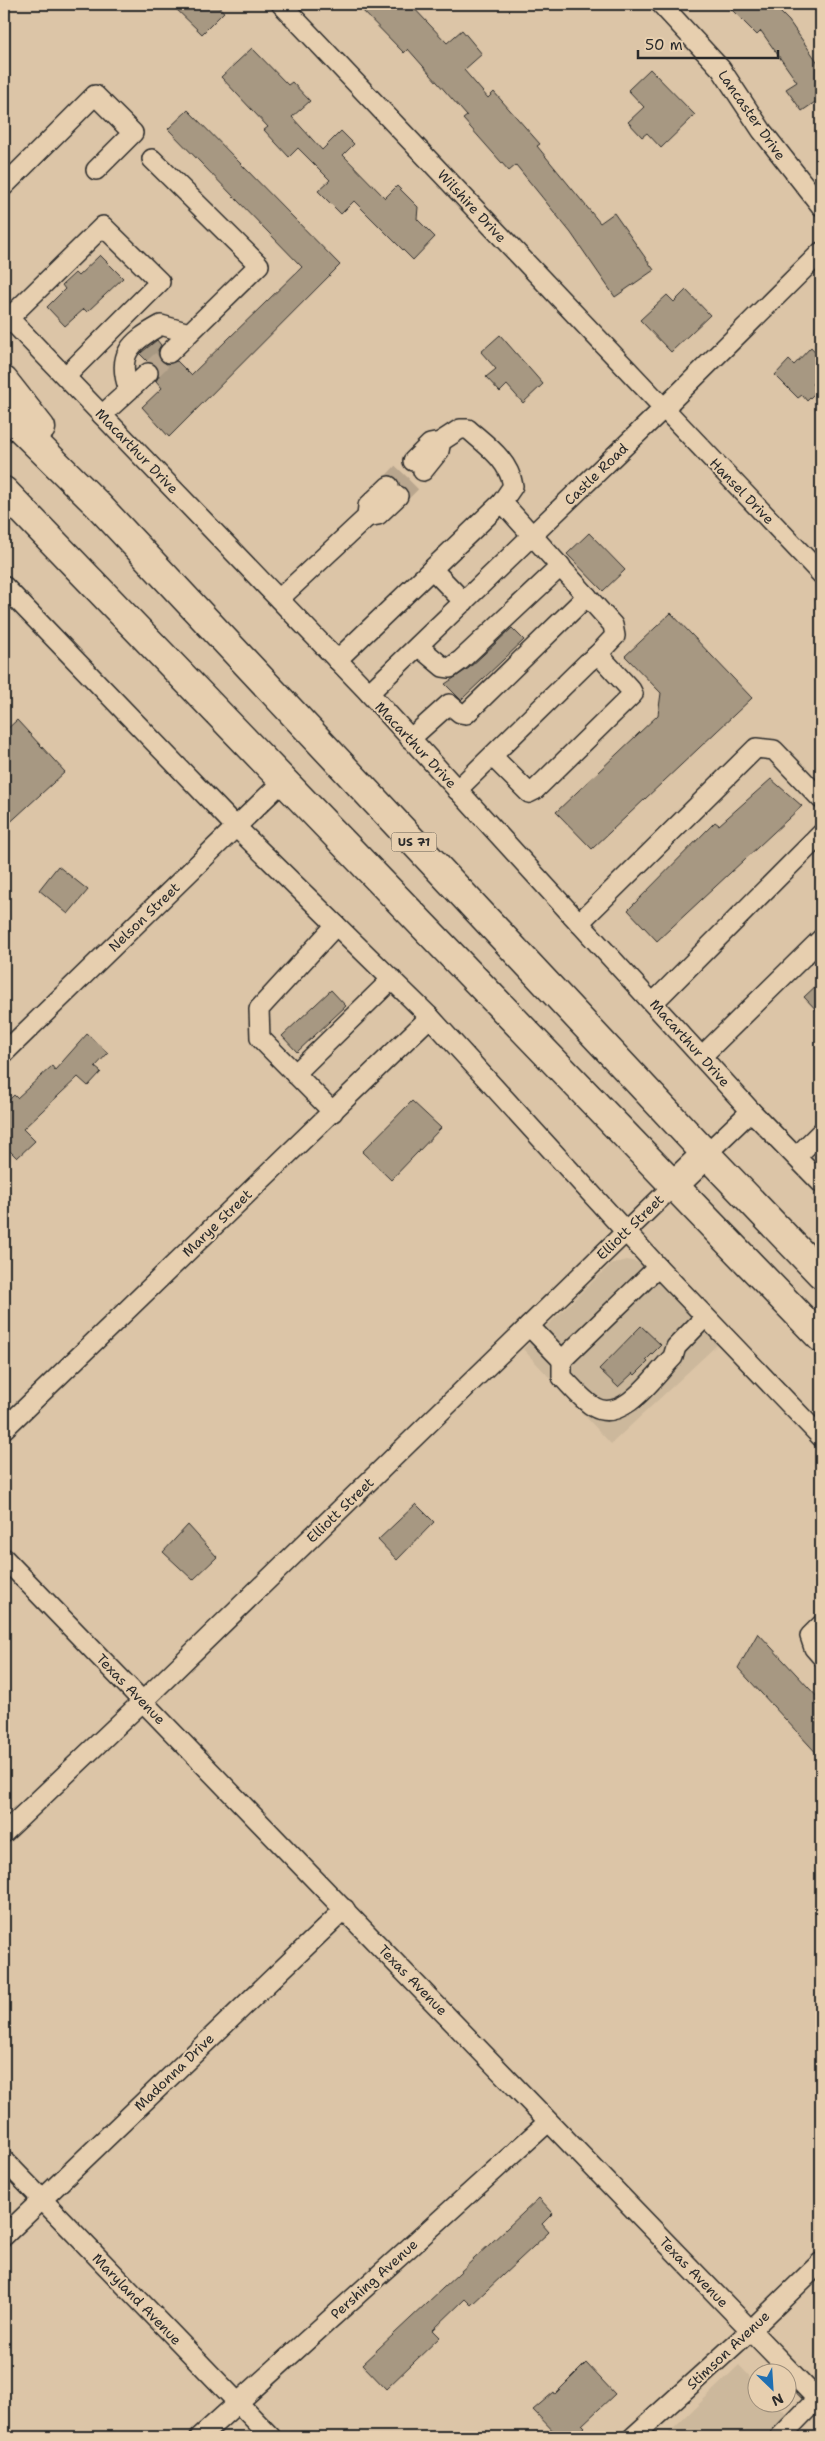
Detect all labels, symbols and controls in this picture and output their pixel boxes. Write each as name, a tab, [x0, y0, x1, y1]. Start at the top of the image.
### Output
scale bar	[638, 28, 778, 60]
text: 50 m	[645, 35, 683, 55]
street label: Lancaster Drive	[714, 66, 790, 164]
street label: Wilshire Drive	[434, 166, 510, 246]
street label: Macarthur Drive	[92, 405, 182, 497]
street label: Castle Road	[560, 439, 632, 509]
street label: Hansel Drive	[706, 454, 778, 528]
street label: Macarthur Drive	[371, 698, 461, 792]
road number: US 71	[392, 832, 436, 852]
street label: Nelson Street	[105, 878, 183, 956]
street label: Macarthur Drive	[646, 995, 734, 1091]
street label: Marye Street	[178, 1185, 256, 1261]
street label: Elliott Street	[593, 1190, 667, 1264]
street label: Elliott Street	[303, 1473, 377, 1547]
street label: Texas Avenue	[93, 1650, 169, 1728]
street label: Texas Avenue	[375, 1941, 451, 2019]
street label: Madonna Drive	[130, 2029, 218, 2115]
street label: Texas Avenue	[656, 2233, 732, 2311]
street label: Pershing Avenue	[327, 2235, 421, 2323]
street label: Maryland Avenue	[89, 2249, 185, 2349]
street label: Stimson Avenue	[683, 2307, 773, 2393]
north arrow	[748, 2364, 798, 2414]
text: N	[769, 2389, 786, 2410]

